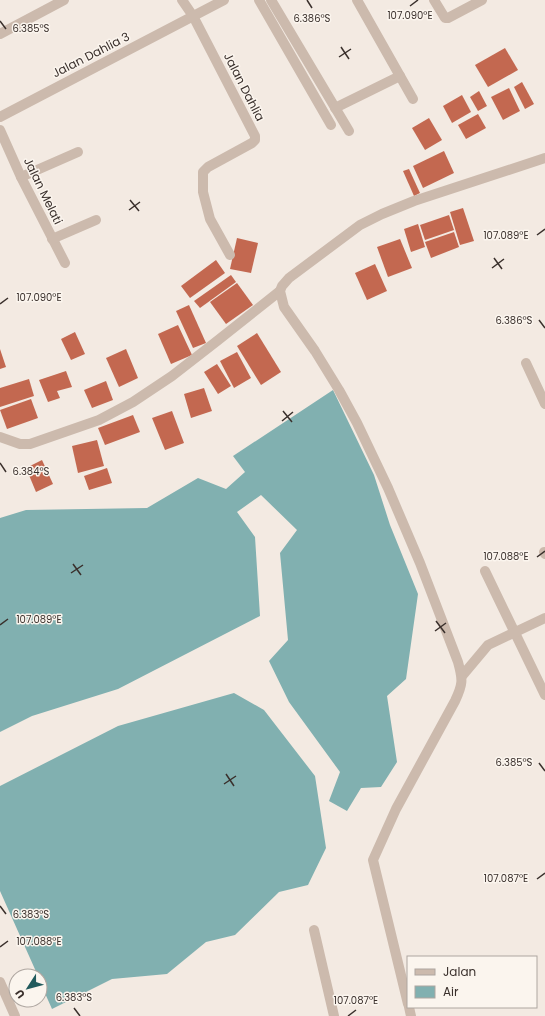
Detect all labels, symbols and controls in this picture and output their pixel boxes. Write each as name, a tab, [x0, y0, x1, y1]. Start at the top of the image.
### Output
text: 107.090°E	[387, 8, 433, 23]
text: 6.386°S	[294, 11, 331, 26]
text: 6.385°S	[13, 21, 50, 36]
street label: Jalan Dahlia 3	[49, 28, 132, 81]
street label: Jalan Dahlia	[220, 50, 269, 124]
street label: Jalan Melati	[20, 154, 67, 227]
text: 107.089°E	[483, 228, 529, 243]
text: 107.090°E	[16, 290, 62, 305]
text: 6.386°S	[496, 313, 533, 328]
text: 6.384°S	[13, 464, 50, 479]
text: 107.088°E	[483, 549, 529, 564]
text: 107.089°E	[16, 612, 62, 627]
text: 6.385°S	[496, 755, 533, 770]
text: 107.087°E	[484, 871, 528, 886]
text: 6.383°S	[13, 907, 49, 922]
text: 107.088°E	[16, 934, 62, 949]
legend	[407, 956, 537, 1008]
text: Jalan	[443, 963, 476, 980]
north arrow	[8, 968, 48, 1008]
text: Air	[443, 983, 459, 1000]
text: U	[11, 986, 29, 1002]
text: 6.383°S	[56, 990, 92, 1005]
text: 107.087°E	[334, 993, 378, 1008]

